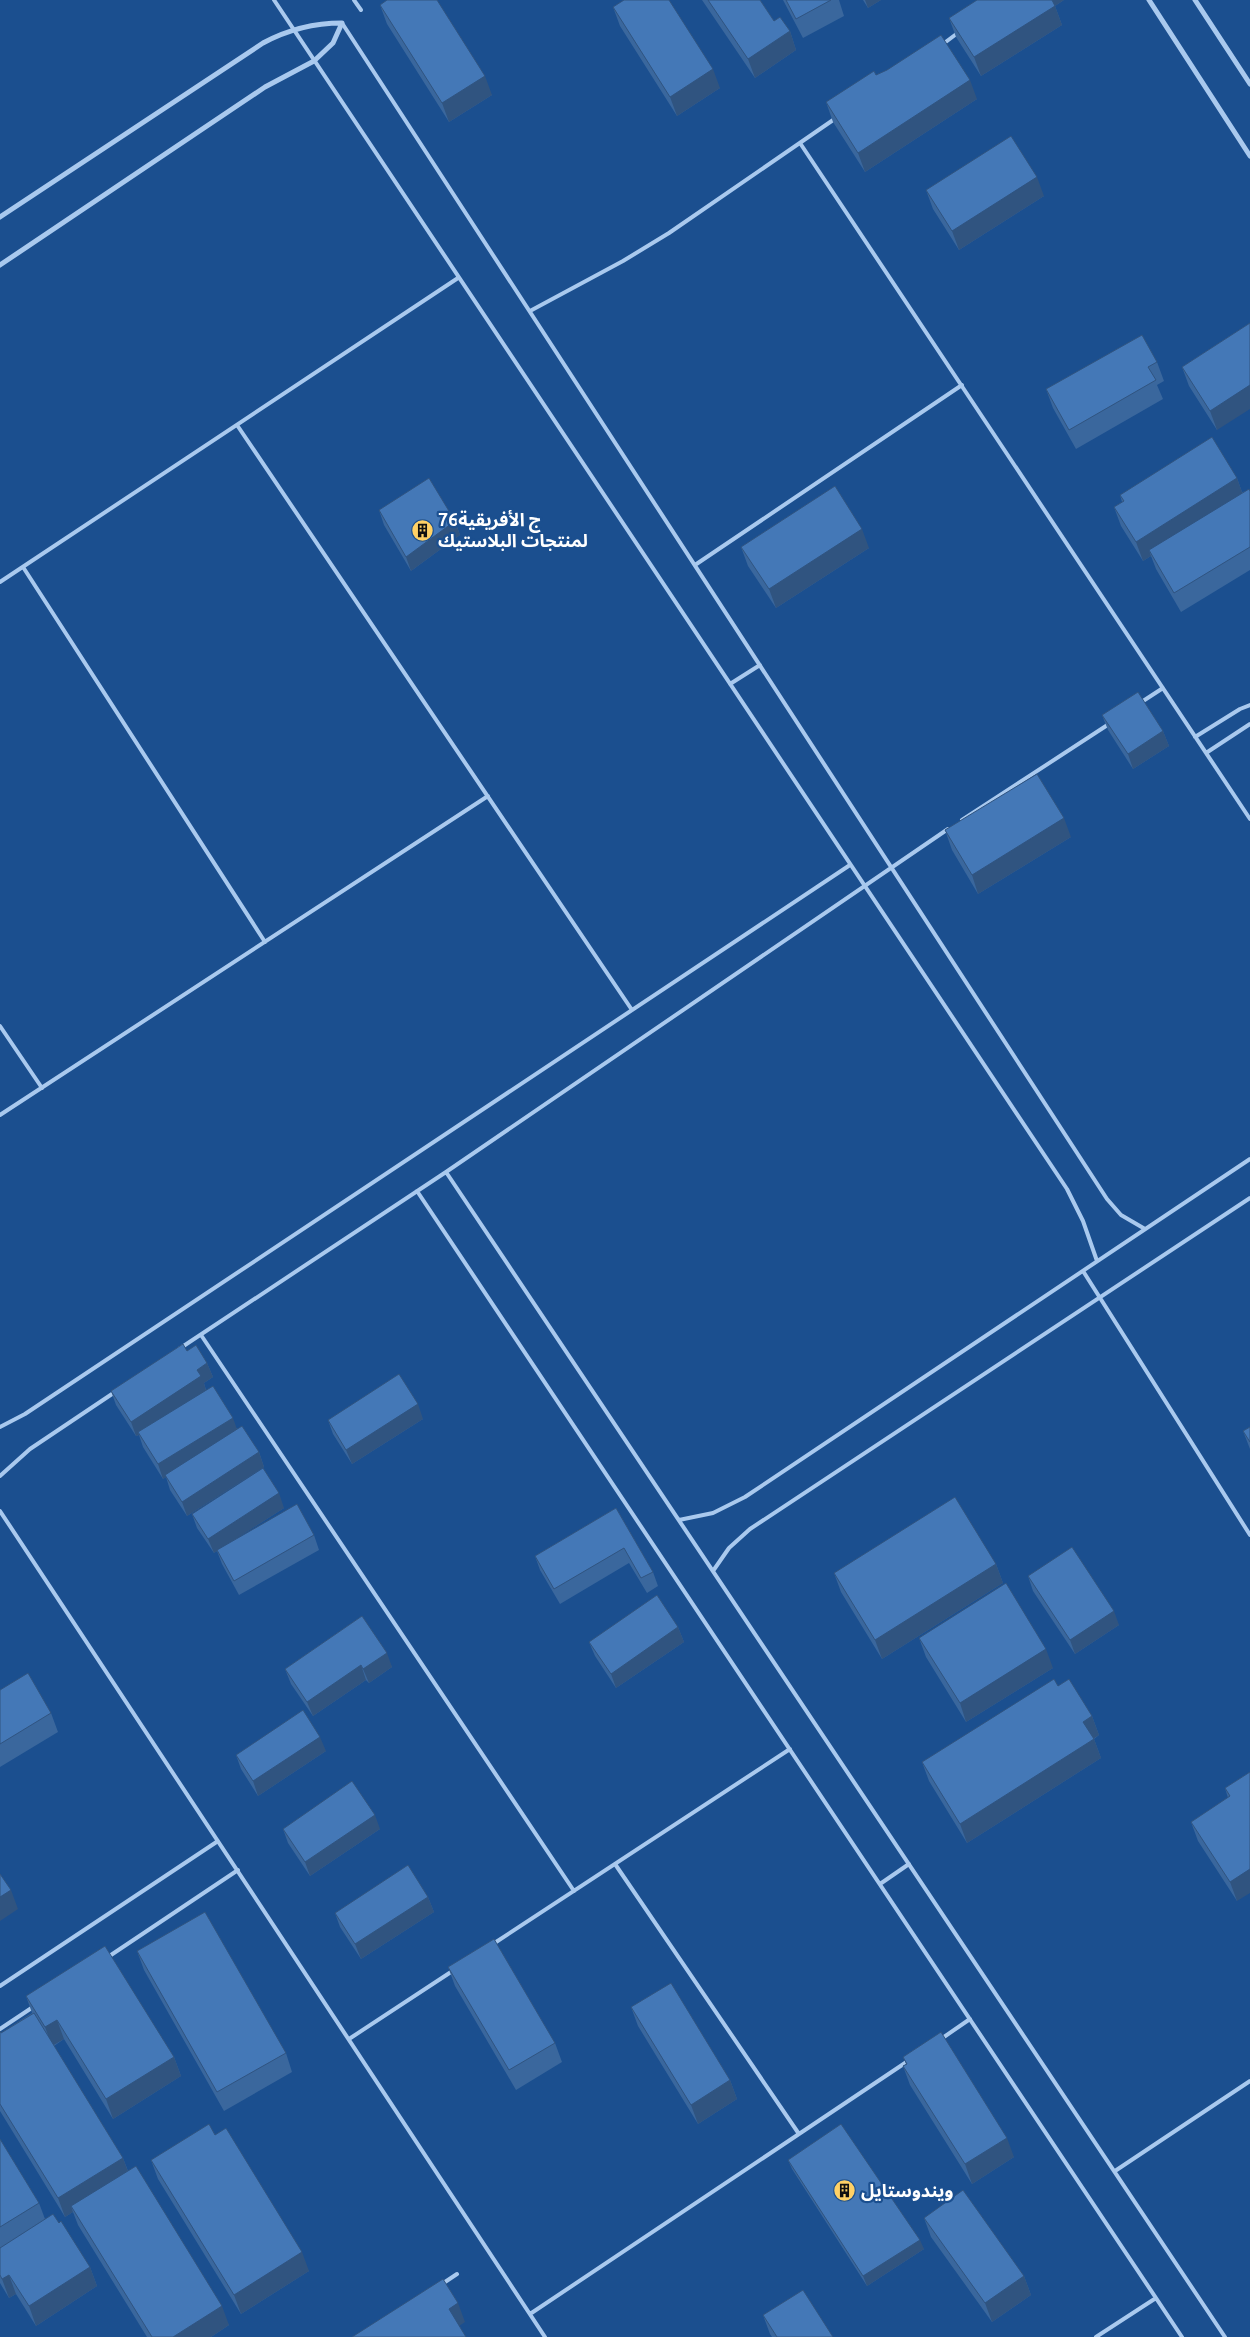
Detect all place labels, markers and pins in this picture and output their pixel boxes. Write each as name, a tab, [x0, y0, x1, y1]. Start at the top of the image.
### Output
place label: 76ج الأفريقية لمنتجات البلاستيك	[438, 509, 588, 551]
building icon: 76ج الأفريقية لمنتجات البلاستيك	[410, 518, 434, 542]
building icon: ويندوستايل	[833, 2179, 857, 2203]
place label: ويندوستايل	[861, 2180, 954, 2201]

